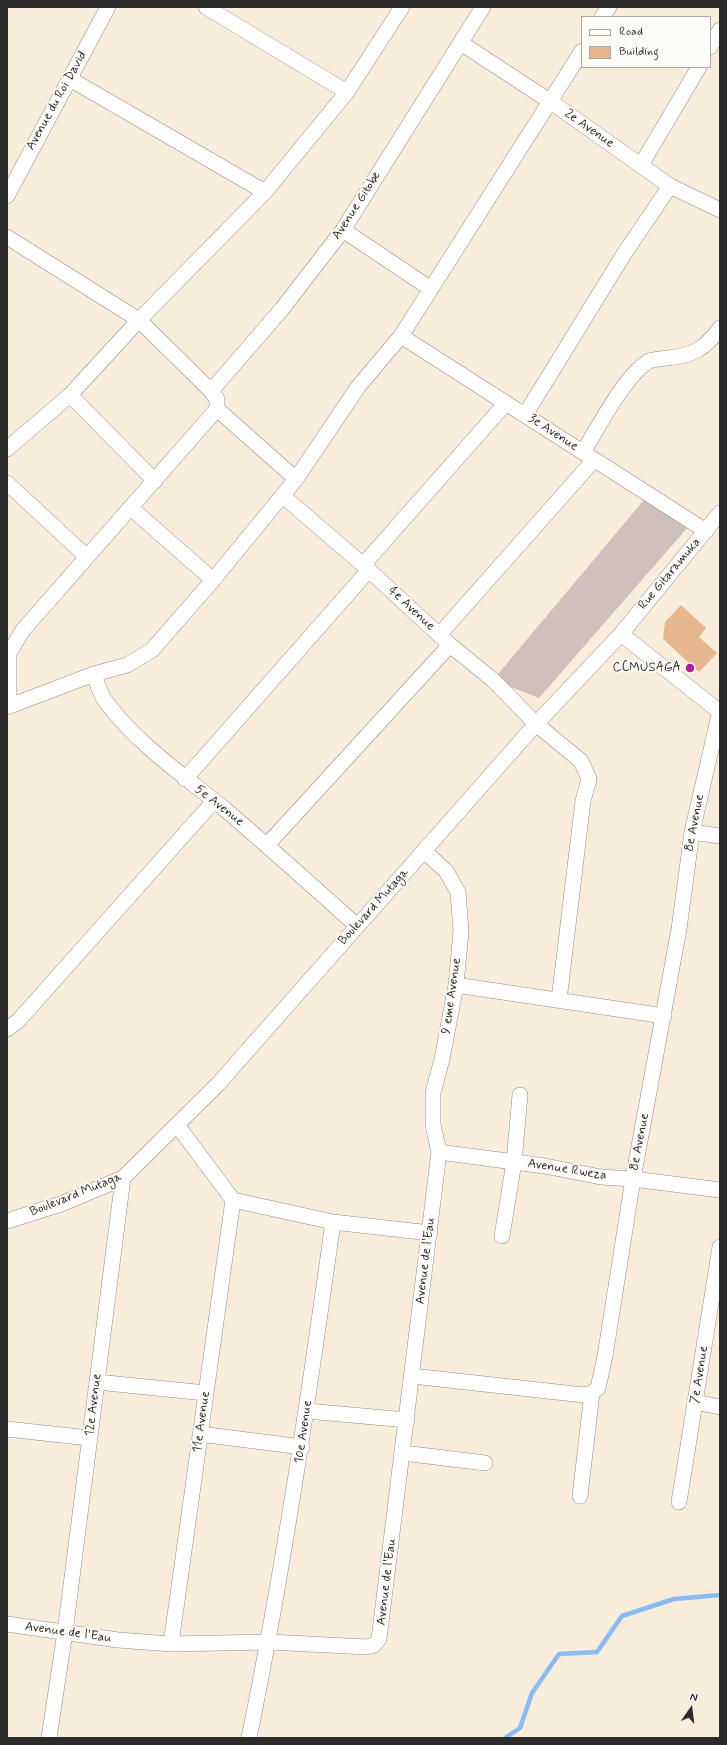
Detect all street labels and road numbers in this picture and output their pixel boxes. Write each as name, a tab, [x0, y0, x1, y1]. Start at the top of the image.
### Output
street label: Avenue du Roi David	[23, 49, 91, 153]
street label: 2e Avenue	[561, 106, 617, 152]
street label: Avenue Gitobe	[329, 169, 385, 243]
street label: 3e Avenue	[525, 411, 581, 455]
street label: Rue Gitaramuka	[636, 535, 704, 613]
street label: 4e Avenue	[384, 583, 438, 635]
street label: 5e Avenue	[191, 782, 247, 830]
street label: 8e Avenue	[682, 793, 708, 853]
street label: Boulevard Mutaga	[335, 865, 413, 949]
street label: 9 eme Avenue	[439, 957, 465, 1035]
street label: 8e Avenue	[627, 1112, 653, 1172]
street label: Avenue Rweza	[526, 1156, 608, 1184]
street label: Boulevard Mutaga	[28, 1169, 124, 1221]
street label: Avenue de l'Eau	[413, 1217, 439, 1305]
street label: 7e Avenue	[688, 1345, 712, 1405]
street label: 12e Avenue	[82, 1373, 106, 1437]
street label: 11e Avenue	[190, 1390, 214, 1454]
street label: 10e Avenue	[292, 1399, 316, 1465]
street label: Avenue de l'Eau	[374, 1538, 400, 1626]
street label: Avenue de l'Eau	[24, 1619, 112, 1647]

